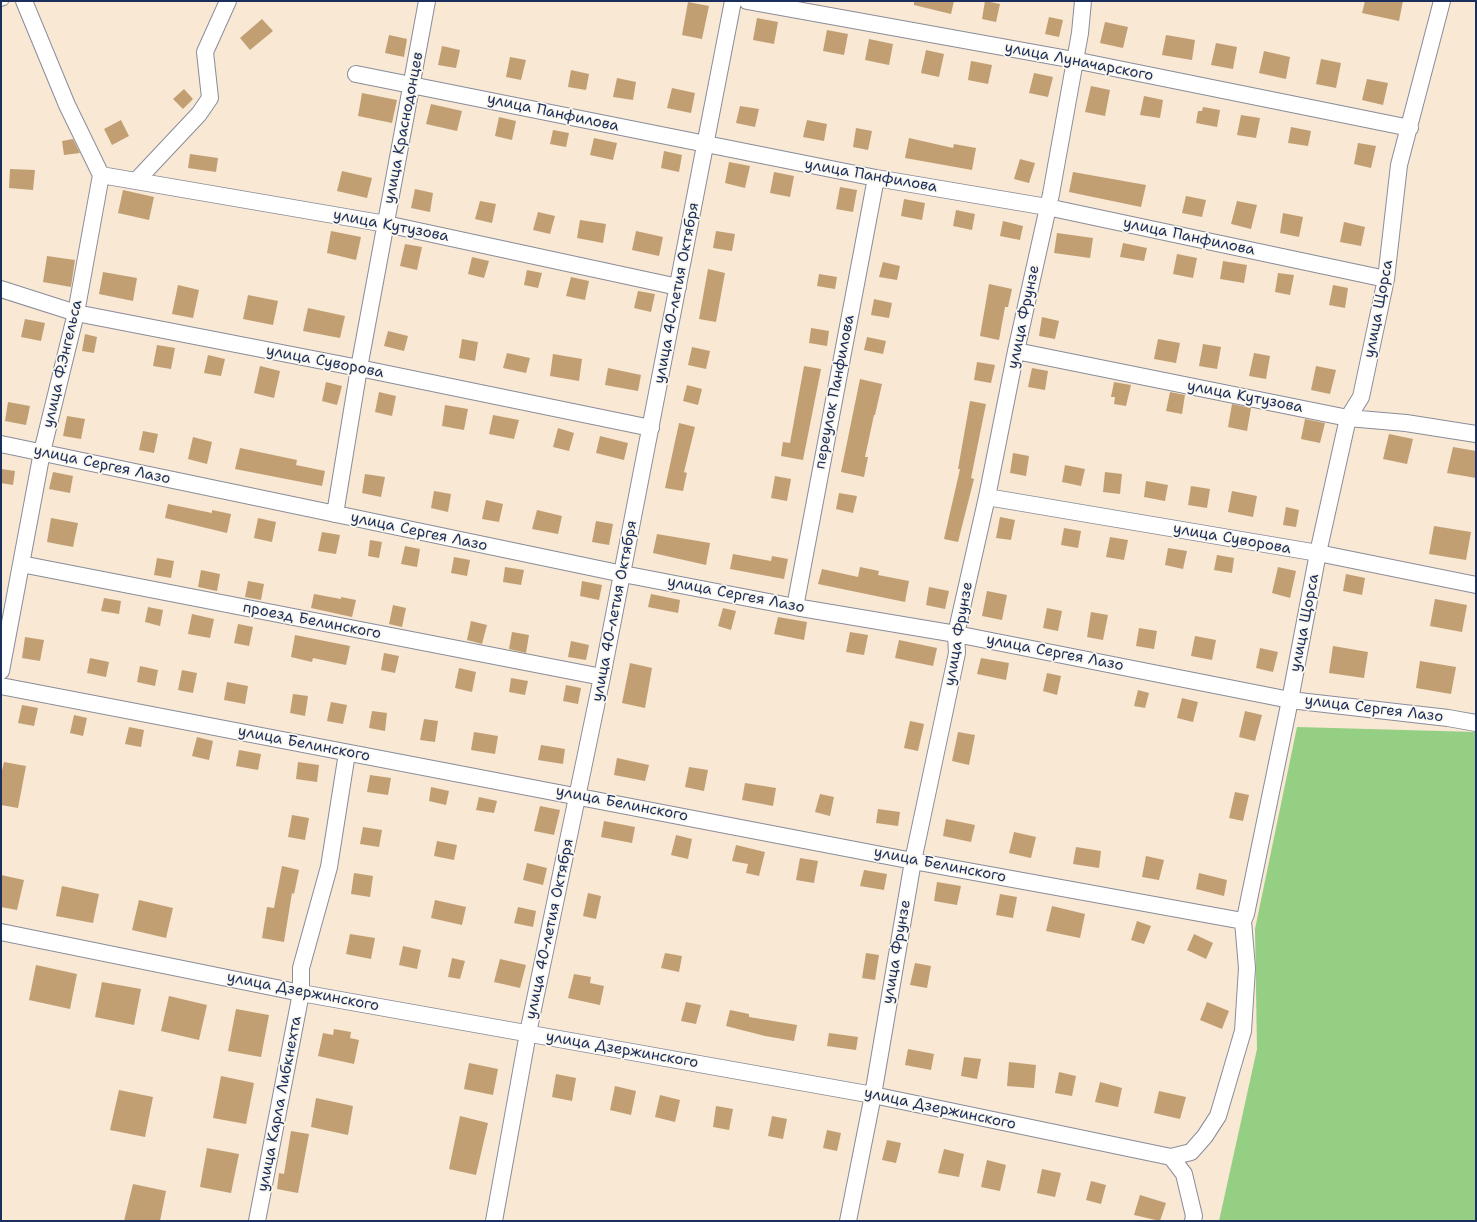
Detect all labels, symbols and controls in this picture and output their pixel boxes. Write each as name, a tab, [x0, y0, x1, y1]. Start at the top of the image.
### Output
street label: улица Луначарского	[1003, 39, 1155, 85]
street label: улица Краснодонцев	[380, 50, 428, 206]
street label: улица Панфилова	[485, 90, 621, 136]
street label: улица Панфилова	[803, 155, 939, 197]
street label: улица 40-летия Октября	[651, 201, 703, 385]
street label: улица Кутузова	[332, 206, 450, 246]
street label: улица Панфилова	[1121, 214, 1257, 260]
street label: улица Щорса	[1361, 258, 1397, 360]
street label: улица Фрунзе	[1004, 264, 1044, 370]
street label: улица Ф.Энгельса	[40, 298, 86, 430]
street label: переулок Панфилова	[811, 313, 859, 471]
street label: улица Суворова	[265, 342, 385, 382]
street label: улица Кутузова	[1186, 377, 1304, 417]
street label: улица Сергея Лазо	[32, 442, 172, 488]
street label: улица Сергея Лазо	[349, 509, 489, 555]
street label: улица 40-летия Октября	[589, 519, 641, 703]
street label: улица Суворова	[1172, 520, 1292, 558]
street label: улица Щорса	[1287, 572, 1323, 674]
street label: улица Сергея Лазо	[666, 573, 806, 617]
street label: улица Фрунзе	[941, 581, 977, 687]
street label: проезд Белинского	[241, 599, 383, 643]
street label: улица Сергея Лазо	[985, 631, 1125, 675]
street label: улица Сергея Лазо	[1304, 692, 1444, 726]
street label: улица Белинского	[236, 722, 372, 766]
street label: улица Белинского	[554, 782, 690, 826]
street label: улица 40-летия Октября	[522, 837, 578, 1021]
street label: улица Белинского	[872, 843, 1008, 887]
street label: улица Фрунзе	[879, 899, 915, 1005]
street label: улица Дзержинского	[225, 968, 381, 1016]
street label: улица Карла Либкнехта	[254, 1015, 306, 1193]
street label: улица Дзержинского	[544, 1028, 700, 1072]
street label: улица Дзержинского	[862, 1084, 1018, 1134]

